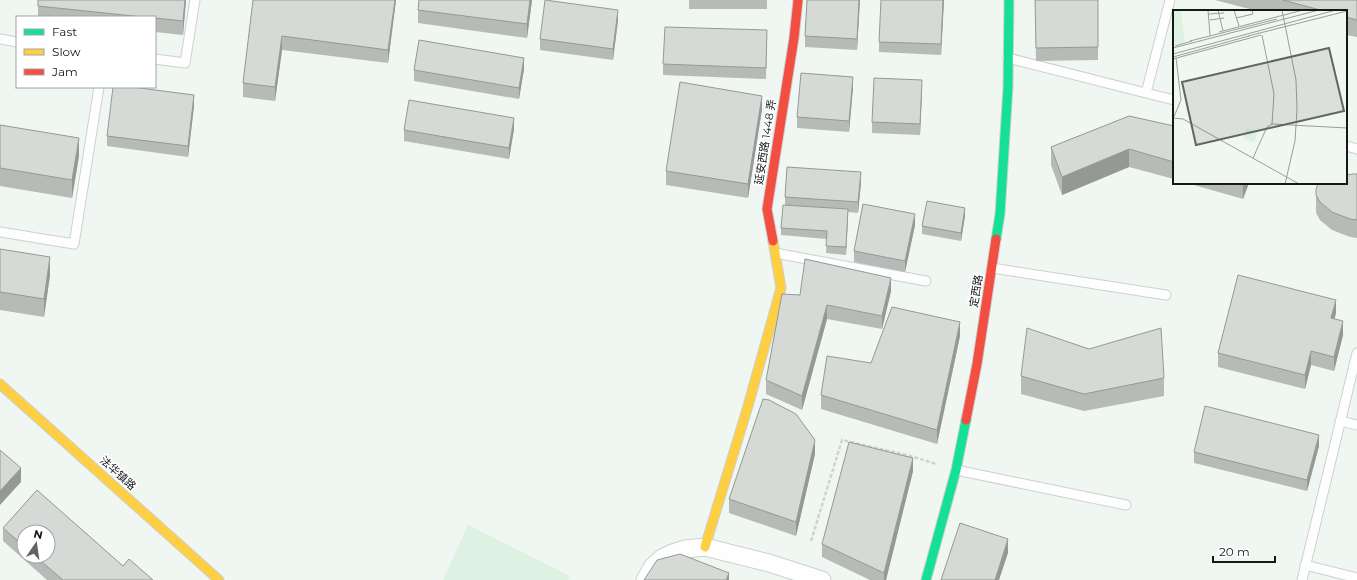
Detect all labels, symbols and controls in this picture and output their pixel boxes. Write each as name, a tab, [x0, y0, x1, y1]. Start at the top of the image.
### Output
inset map	[1173, 10, 1347, 184]
legend	[16, 16, 156, 88]
text: Fast	[52, 24, 77, 39]
text: Slow	[52, 44, 81, 59]
text: Jam	[51, 64, 78, 79]
street label: 延安西路 1448 弄	[751, 98, 779, 186]
street label: 定西路	[967, 274, 985, 308]
street label: 法华镇路	[97, 453, 139, 493]
north arrow	[16, 524, 56, 564]
text: N	[32, 526, 44, 542]
scale bar	[1213, 538, 1275, 564]
text: 20 m	[1219, 544, 1250, 559]

